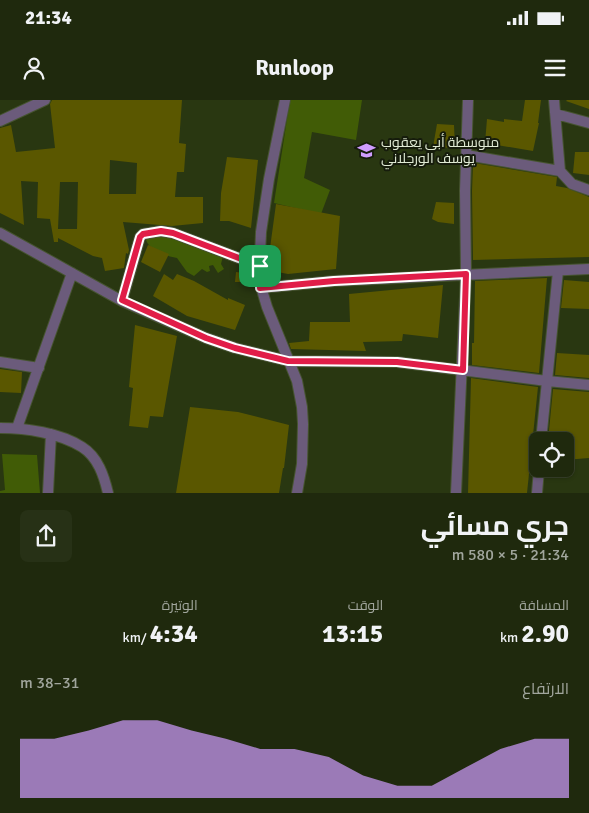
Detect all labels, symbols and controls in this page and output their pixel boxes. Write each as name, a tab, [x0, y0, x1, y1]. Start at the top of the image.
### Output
text: 21:34	[25, 6, 72, 30]
icon: person	[20, 54, 48, 82]
text: Runloop	[255, 54, 334, 81]
icon: menu	[541, 54, 569, 82]
place label: متوسطة أبي يعقوب يوسف الورجلاني	[381, 133, 499, 170]
school or university icon: متوسطة أبي يعقوب يوسف الورجلاني	[357, 140, 377, 160]
pin	[239, 245, 281, 287]
icon: arrive	[246, 252, 274, 280]
map controls	[529, 432, 574, 477]
button: locate	[529, 432, 574, 477]
text: جري مسائي	[421, 509, 569, 543]
button: share	[20, 510, 72, 562]
text: 21:34 · 5 × 580 m	[452, 545, 569, 565]
text: الوتيرة	[162, 597, 198, 614]
text: الوقت	[348, 597, 383, 614]
text: المسافة	[519, 597, 569, 614]
text: 4:34	[150, 618, 198, 649]
text: 13:15	[322, 618, 383, 649]
text: 2.90	[521, 618, 569, 649]
text: /km	[123, 629, 150, 646]
text: km	[500, 629, 521, 646]
text: 31–38 m	[20, 673, 79, 693]
text: الارتفاع	[522, 679, 569, 699]

